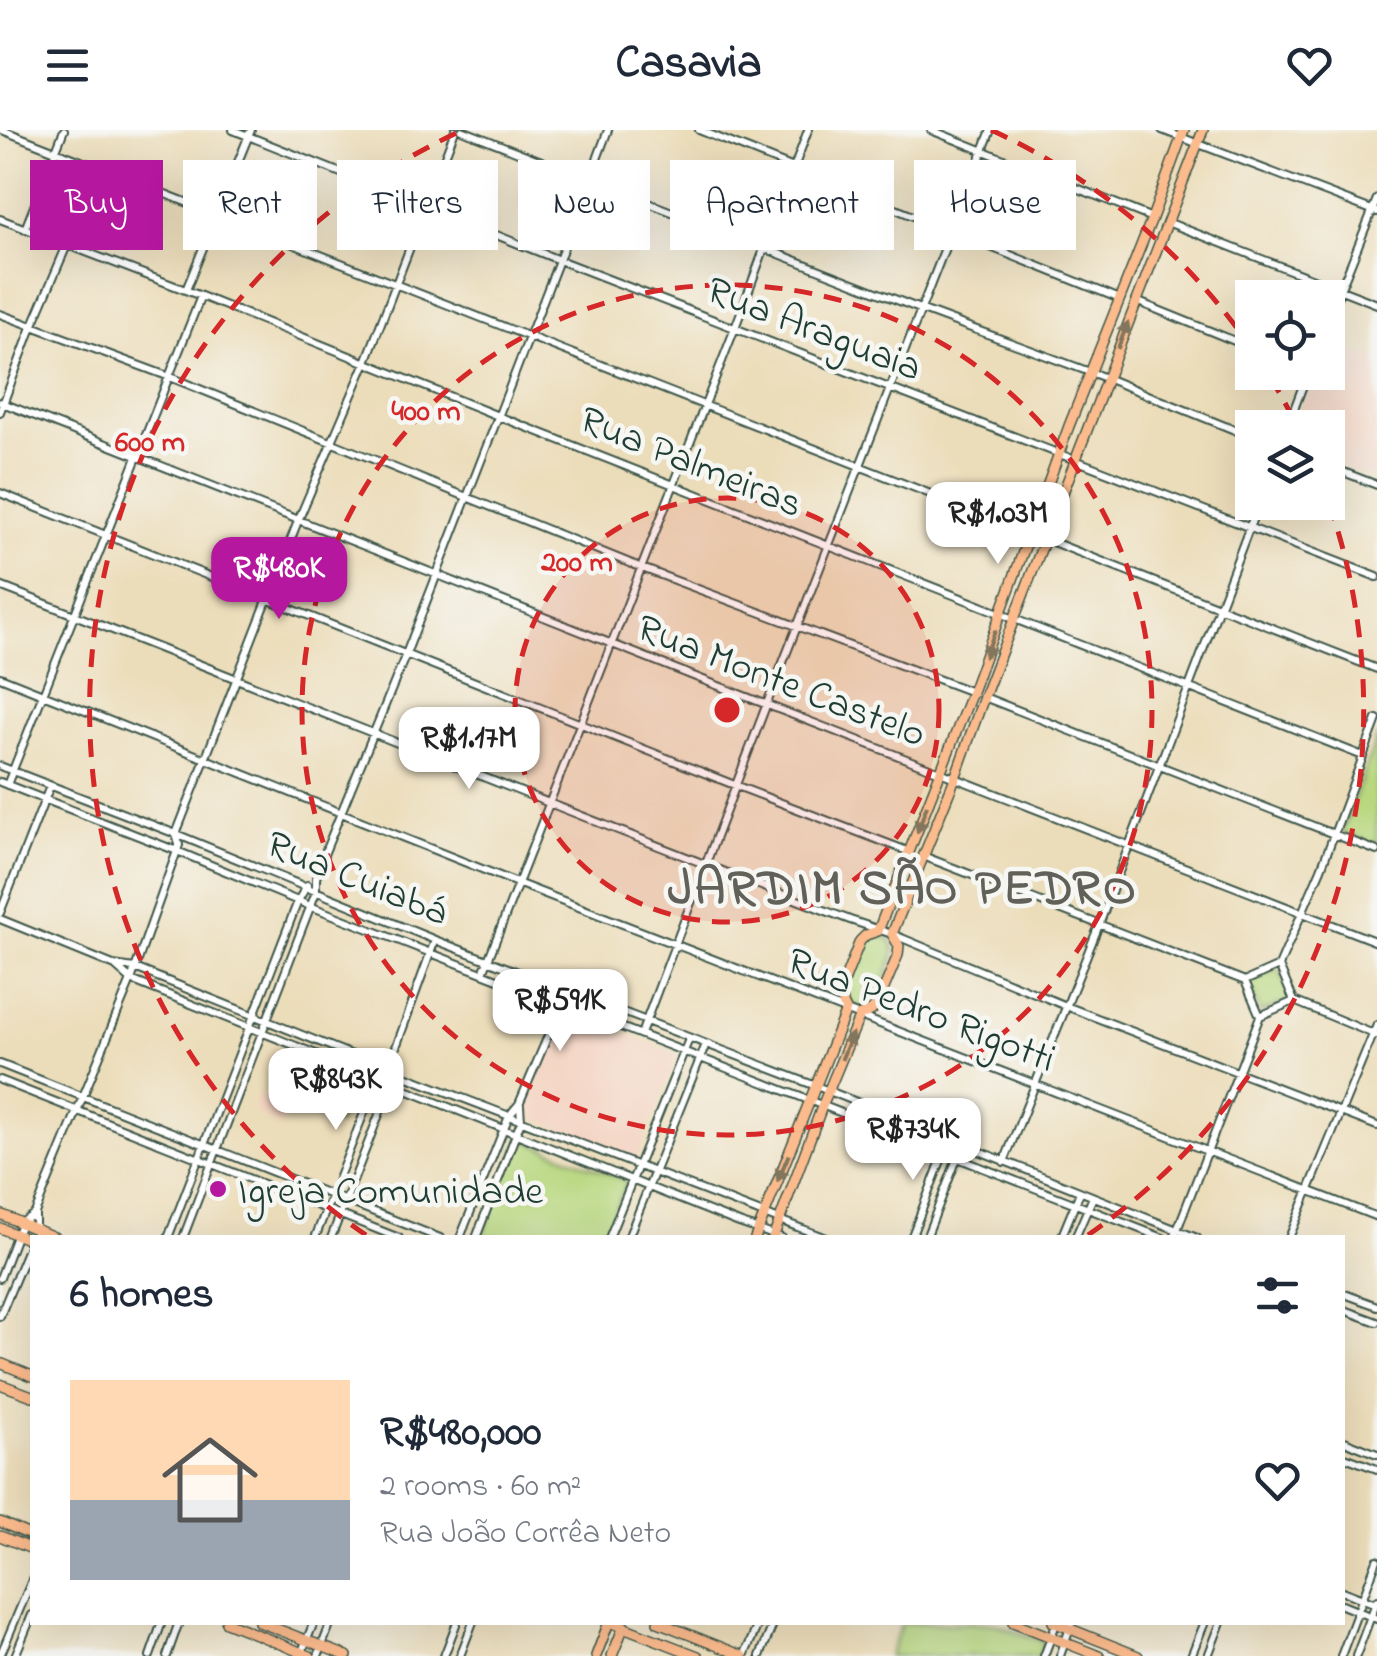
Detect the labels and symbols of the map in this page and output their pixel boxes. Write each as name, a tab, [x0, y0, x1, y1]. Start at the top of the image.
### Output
street label: Rua Araguaia	[697, 263, 930, 399]
one-way arrow	[1116, 320, 1131, 350]
text: 400 m	[391, 391, 461, 435]
street label: Rua Palmeiras	[570, 393, 811, 536]
text: 600 m	[115, 422, 185, 466]
pin: R$1.03M	[906, 482, 1090, 567]
pin: R$480K	[198, 537, 360, 622]
text: 200 m	[540, 542, 613, 586]
street label: Rua Monte Castelo	[627, 601, 934, 765]
one-way arrow	[982, 630, 997, 660]
centre of rings	[709, 692, 745, 728]
pin: R$1.17M	[377, 707, 561, 792]
one-way arrow	[914, 805, 929, 835]
street label: Rua Cuiabá	[257, 817, 456, 943]
district label: JARDIM SÃO PEDRO	[668, 854, 1138, 927]
street label: Rua Pedro Rigotti	[778, 934, 1063, 1090]
pin: R$591K	[479, 969, 641, 1054]
one-way arrow	[840, 1031, 856, 1061]
pin: R$843K	[255, 1048, 417, 1133]
pin: R$734K	[832, 1098, 994, 1183]
one-way arrow	[774, 1153, 790, 1183]
place label: Igreja Comunidade	[238, 1164, 543, 1223]
marker: Igreja Comunidade	[207, 1178, 229, 1200]

